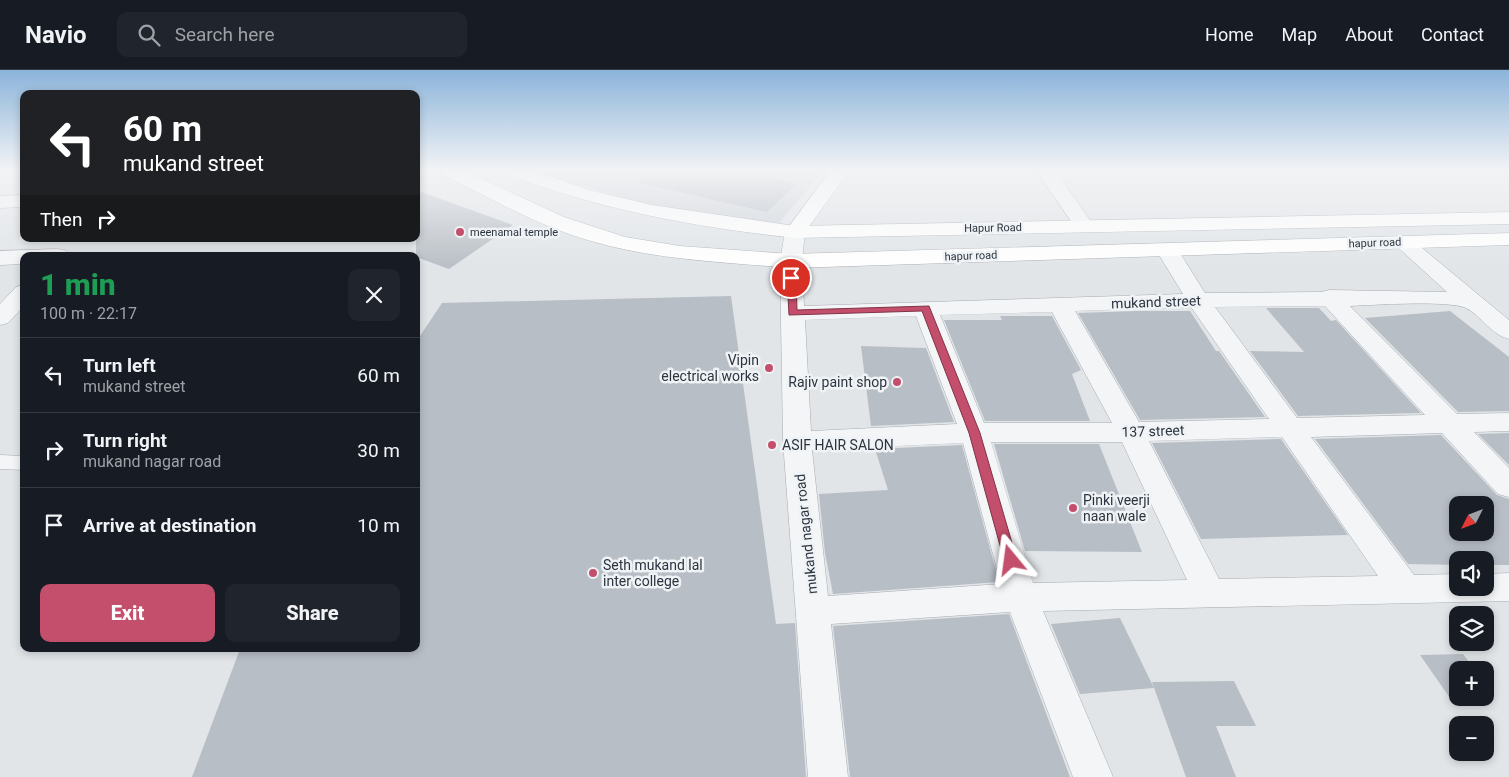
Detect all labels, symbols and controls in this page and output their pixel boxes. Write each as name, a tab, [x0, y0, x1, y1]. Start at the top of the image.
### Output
search box	[117, 12, 467, 57]
text: Navio	[25, 21, 87, 49]
icon: search	[135, 21, 163, 49]
text: Search here	[175, 23, 275, 46]
text: Home	[1205, 24, 1254, 45]
text: Map	[1282, 24, 1317, 45]
text: About	[1345, 24, 1393, 45]
text: Contact	[1421, 24, 1484, 45]
text: 60 m	[123, 109, 202, 150]
icon: left	[40, 110, 105, 175]
text: mukand street	[123, 151, 264, 176]
icon: right	[92, 205, 120, 233]
text: Then	[40, 208, 82, 231]
street label: Hapur Road	[964, 221, 1022, 235]
marker: meenamal temple	[454, 226, 466, 238]
place label: meenamal temple	[470, 226, 558, 239]
street label: hapur road	[1348, 236, 1402, 250]
street label: hapur road	[944, 249, 998, 263]
pin	[770, 257, 812, 299]
icon: arrive	[777, 264, 805, 292]
text: 1 min	[40, 267, 116, 302]
button: close	[348, 269, 400, 321]
street label: mukand street	[1111, 292, 1201, 312]
text: 100 m · 22:17	[40, 304, 137, 323]
place label: Vipin electrical works	[661, 352, 759, 384]
text: Turn left	[83, 354, 156, 377]
icon: left	[40, 361, 68, 389]
marker: Vipin electrical works	[763, 362, 775, 374]
text: 60 m	[357, 364, 400, 387]
place label: Rajiv paint shop	[788, 374, 887, 390]
marker: Rajiv paint shop	[891, 376, 903, 388]
text: mukand street	[83, 377, 185, 396]
street label: 137 street	[1121, 422, 1185, 440]
text: Turn right	[83, 429, 167, 452]
icon: right	[40, 436, 68, 464]
place label: ASIF HAIR SALON	[782, 437, 894, 453]
text: 30 m	[357, 439, 400, 462]
marker: ASIF HAIR SALON	[766, 439, 778, 451]
text: mukand nagar road	[83, 452, 221, 471]
street label: mukand nagar road	[792, 473, 820, 595]
place label: Pinki veerji naan wale	[1083, 492, 1150, 524]
north arrow	[1449, 496, 1494, 541]
map controls	[1449, 496, 1494, 761]
marker: Pinki veerji naan wale	[1067, 502, 1079, 514]
icon: arrive	[40, 511, 68, 539]
text: Arrive at destination	[83, 514, 256, 537]
text: 10 m	[357, 514, 400, 537]
position arrow	[984, 533, 1036, 585]
button: sound	[1449, 551, 1494, 596]
place label: Seth mukand lal inter college	[603, 557, 703, 589]
marker: Seth mukand lal inter college	[587, 567, 599, 579]
button: Exit	[40, 584, 215, 642]
button: Share	[225, 584, 400, 642]
button: layers	[1449, 606, 1494, 651]
button: +	[1449, 661, 1494, 706]
button: −	[1449, 716, 1494, 761]

